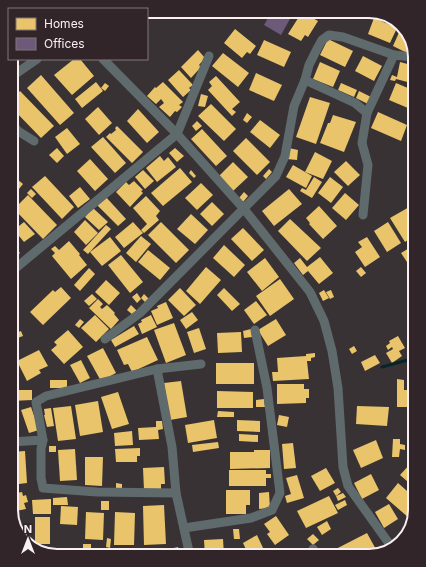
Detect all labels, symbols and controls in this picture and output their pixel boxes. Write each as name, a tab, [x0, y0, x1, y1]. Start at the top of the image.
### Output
legend	[8, 8, 148, 60]
text: Homes	[44, 16, 84, 31]
text: Offices	[44, 36, 85, 51]
north arrow	[8, 519, 48, 559]
text: N	[24, 522, 32, 536]

